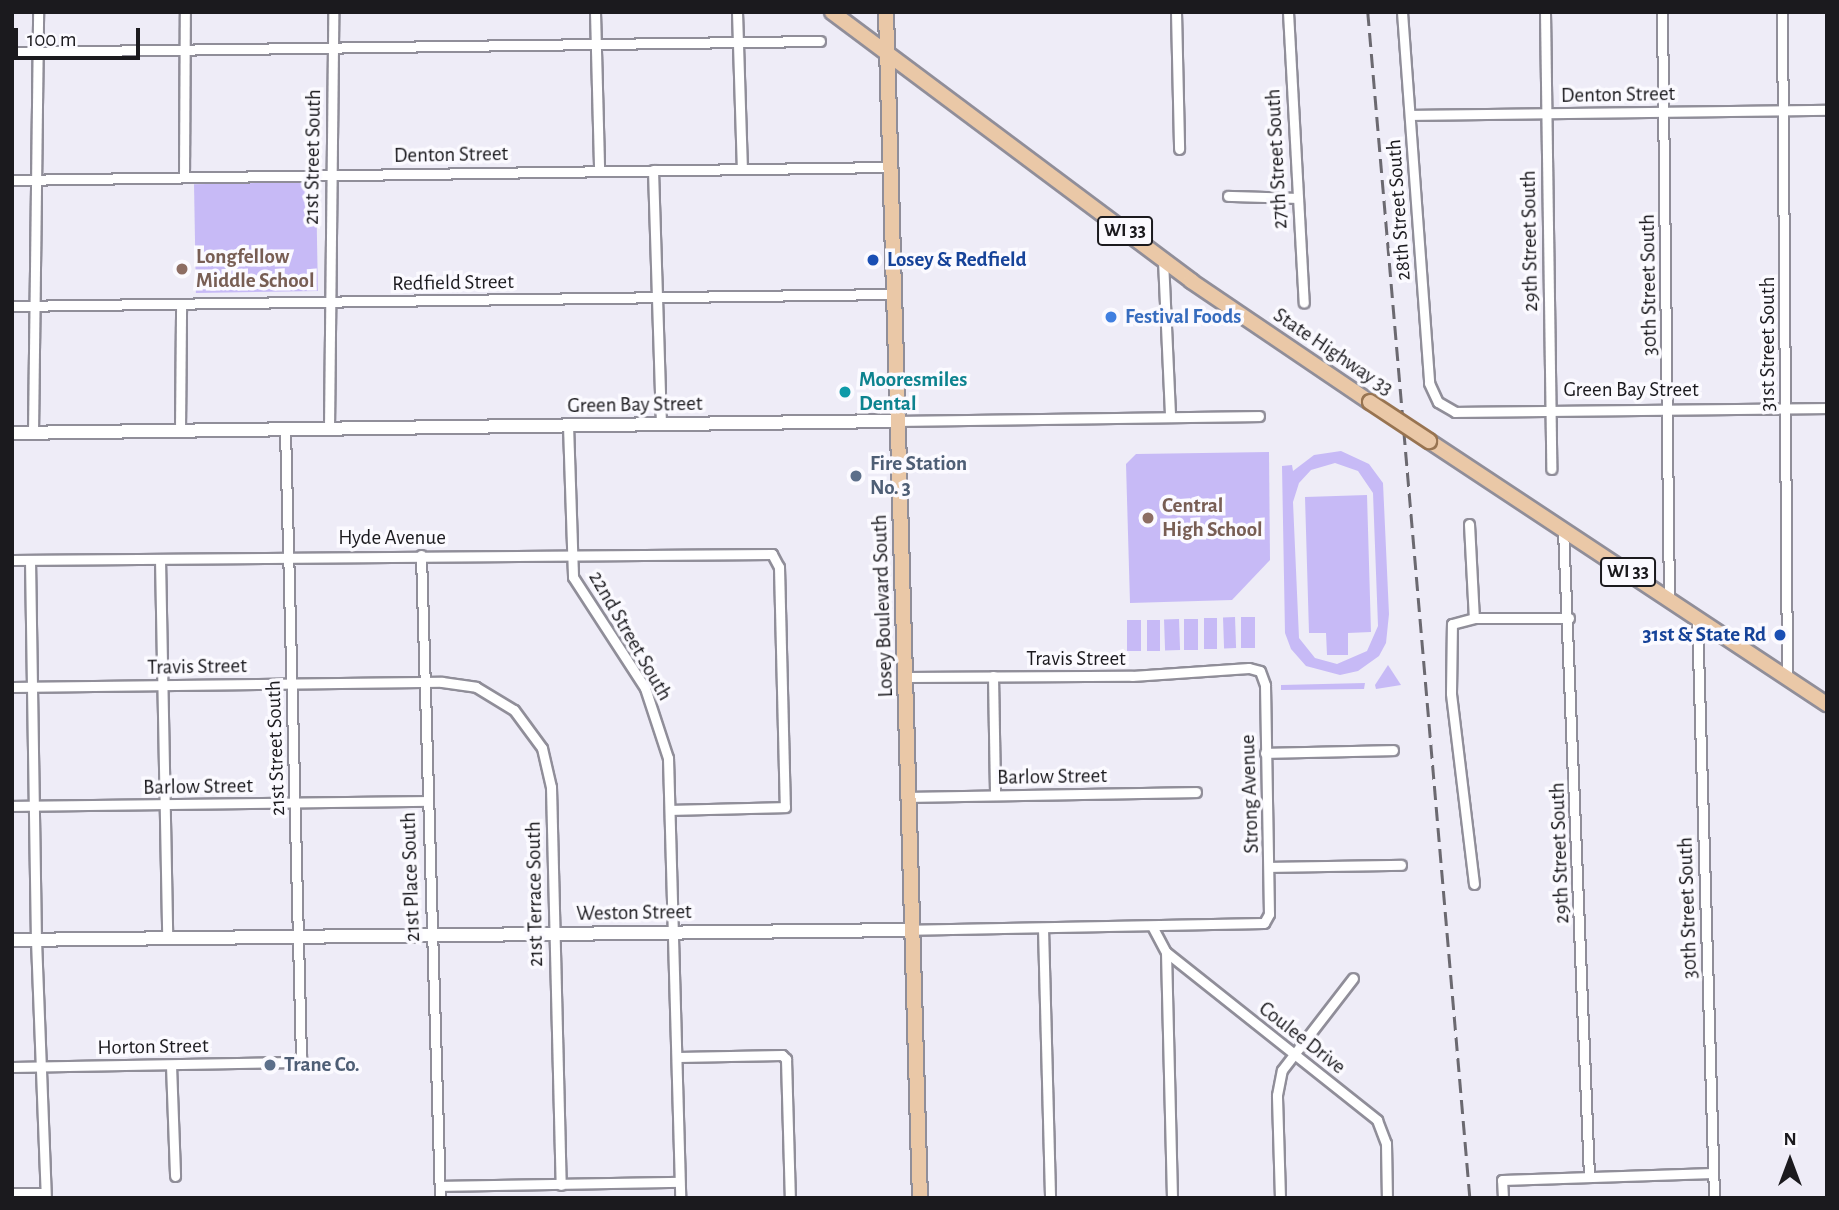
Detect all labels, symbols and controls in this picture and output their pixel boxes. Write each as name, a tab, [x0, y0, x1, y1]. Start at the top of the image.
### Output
scale bar	[18, 14, 144, 58]
text: 100 m	[27, 29, 77, 50]
street label: Denton Street	[1561, 81, 1675, 109]
street label: 27th Street South	[1261, 88, 1293, 230]
street label: 21st Street South	[299, 89, 327, 225]
street label: 28th Street South	[1381, 138, 1417, 282]
street label: Denton Street	[394, 141, 508, 169]
street label: 29th Street South	[1516, 170, 1544, 312]
street label: 30th Street South	[1635, 214, 1663, 356]
road number: WI 33	[1097, 216, 1153, 246]
place label: Longfellow Middle School	[196, 244, 315, 294]
place label: Losey & Redfield	[887, 247, 1027, 273]
marker: Losey & Redfield	[865, 252, 881, 268]
marker: Longfellow Middle School	[174, 261, 190, 277]
street label: Redfield Street	[392, 269, 514, 297]
street label: 31st Street South	[1755, 277, 1781, 411]
street label: State Highway 33	[1268, 303, 1398, 401]
place label: Festival Foods	[1125, 304, 1241, 330]
marker: Festival Foods	[1103, 309, 1119, 325]
place label: Mooresmiles Dental	[859, 367, 967, 417]
street label: Green Bay Street	[1563, 377, 1699, 403]
marker: Mooresmiles Dental	[837, 384, 853, 400]
street label: Green Bay Street	[567, 391, 703, 419]
place label: Fire Station No. 3	[870, 451, 967, 501]
marker: Fire Station No. 3	[848, 468, 864, 484]
place label: Central High School	[1162, 493, 1263, 543]
marker: Central High School	[1140, 510, 1156, 526]
street label: Losey Boulevard South	[867, 514, 899, 698]
street label: Hyde Avenue	[338, 525, 446, 551]
road number: WI 33	[1600, 556, 1656, 587]
street label: 22nd Street South	[583, 567, 677, 705]
place label: 31st & State Rd	[1643, 622, 1766, 648]
marker: 31st & State Rd	[1772, 627, 1788, 643]
street label: Travis Street	[1026, 646, 1126, 672]
street label: Travis Street	[147, 654, 247, 680]
street label: 21st Street South	[261, 680, 291, 816]
street label: Strong Avenue	[1235, 734, 1265, 854]
street label: Barlow Street	[997, 763, 1107, 791]
street label: Barlow Street	[143, 773, 253, 801]
street label: 29th Street South	[1545, 782, 1575, 924]
street label: 21st Place South	[396, 812, 426, 942]
street label: 21st Terrace South	[521, 821, 549, 967]
street label: 30th Street South	[1673, 837, 1703, 979]
street label: Weston Street	[576, 899, 692, 927]
street label: Coulee Drive	[1254, 996, 1350, 1080]
street label: Horton Street	[97, 1033, 209, 1061]
place label: Trane Co.	[284, 1052, 360, 1078]
marker: Trane Co.	[262, 1057, 278, 1073]
north arrow	[1755, 1126, 1825, 1196]
text: N	[1783, 1130, 1797, 1149]

